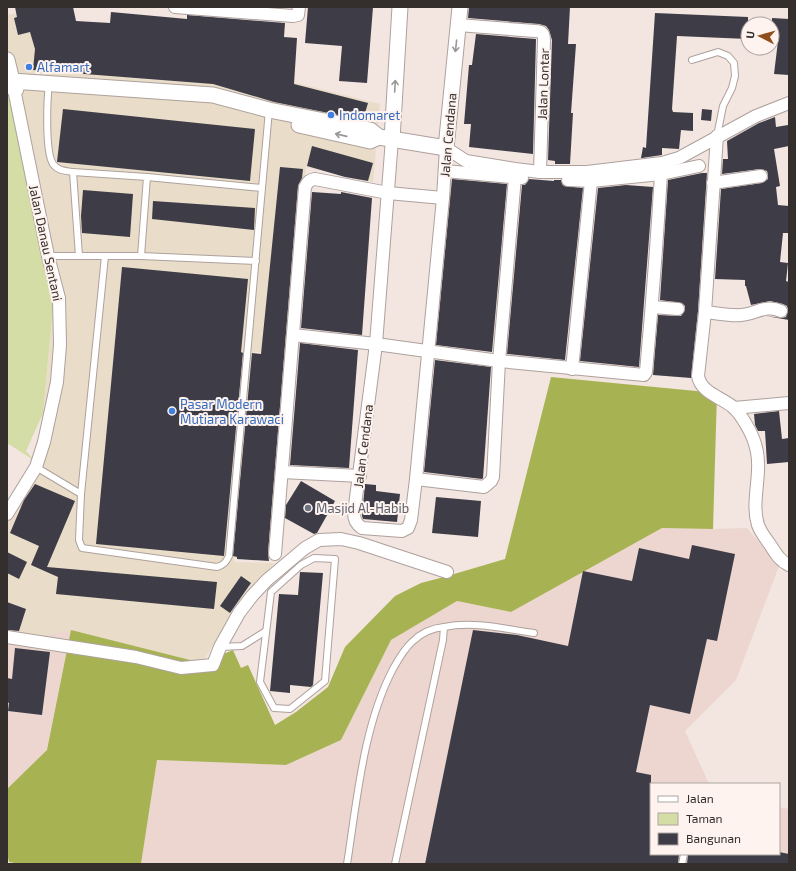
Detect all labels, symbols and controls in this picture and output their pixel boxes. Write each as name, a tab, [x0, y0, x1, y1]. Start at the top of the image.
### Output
north arrow	[740, 16, 780, 56]
text: U	[743, 30, 756, 39]
one-way arrow	[452, 39, 460, 52]
street label: Jalan Lontar	[534, 48, 552, 120]
place label: Alfamart	[37, 59, 90, 75]
marker: Alfamart	[24, 62, 34, 72]
one-way arrow	[392, 80, 399, 93]
street label: Jalan Cendana	[436, 92, 460, 178]
place label: Indomaret	[339, 107, 400, 123]
marker: Indomaret	[326, 110, 336, 120]
one-way arrow	[335, 131, 348, 139]
street label: Jalan Danau Sentani	[26, 183, 66, 303]
place label: Pasar Modern Mutiara Karawaci	[180, 396, 284, 427]
street label: Jalan Cendana	[350, 403, 376, 489]
marker: Pasar Modern Mutiara Karawaci	[167, 406, 177, 416]
place label: Masjid Al-Habib	[316, 500, 409, 516]
marker: Masjid Al-Habib	[303, 503, 313, 513]
legend	[650, 783, 780, 855]
text: Jalan	[686, 791, 714, 805]
text: Taman	[686, 811, 723, 825]
text: Bangunan	[686, 831, 741, 845]

